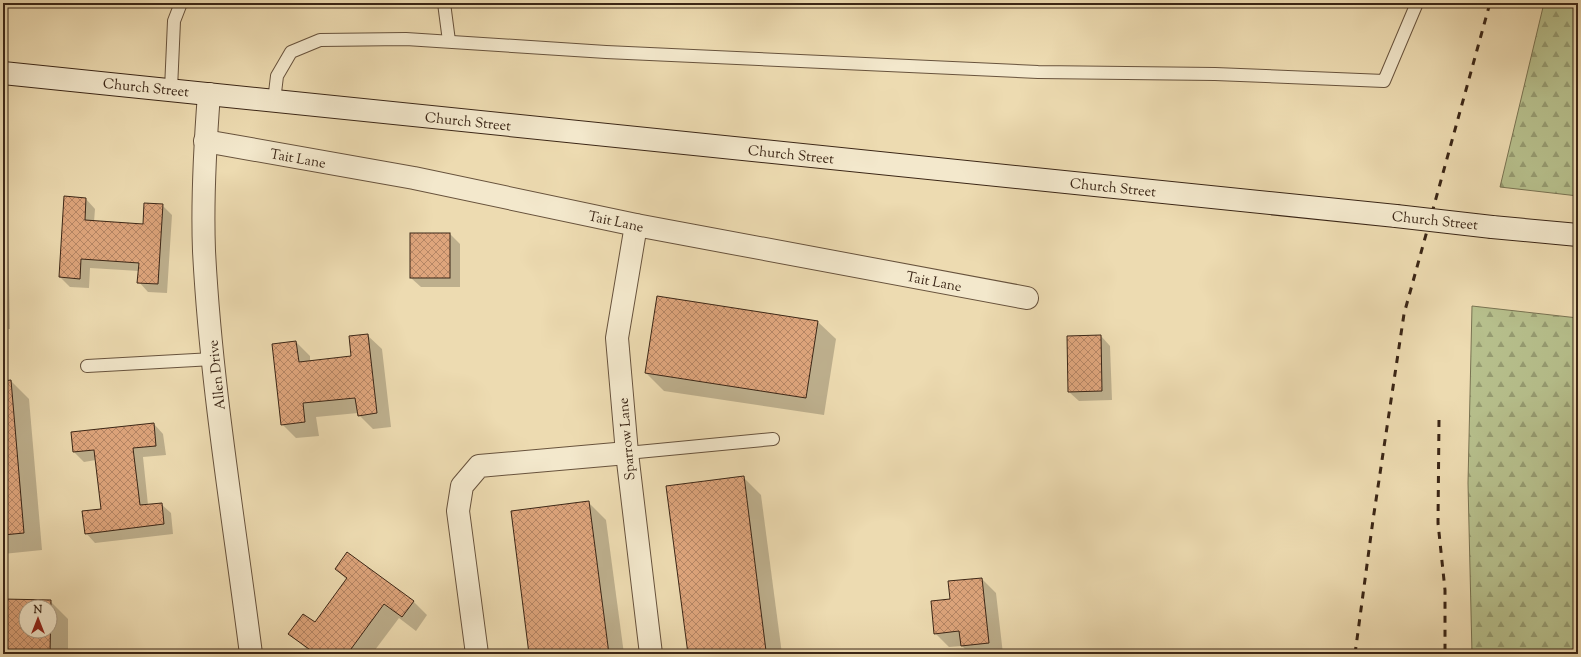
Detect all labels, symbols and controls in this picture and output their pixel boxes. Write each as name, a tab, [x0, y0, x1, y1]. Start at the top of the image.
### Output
street label: Church Street	[102, 75, 190, 103]
street label: Church Street	[424, 109, 512, 137]
street label: Church Street	[747, 142, 835, 170]
street label: Tait Lane	[268, 145, 327, 175]
street label: Church Street	[1069, 175, 1157, 203]
street label: Tait Lane	[586, 207, 645, 239]
street label: Church Street	[1391, 208, 1479, 236]
street label: Tait Lane	[904, 268, 963, 298]
street label: Allen Drive	[204, 339, 232, 411]
street label: Sparrow Lane	[614, 397, 642, 481]
north arrow	[18, 599, 58, 639]
text: N	[33, 602, 43, 618]

